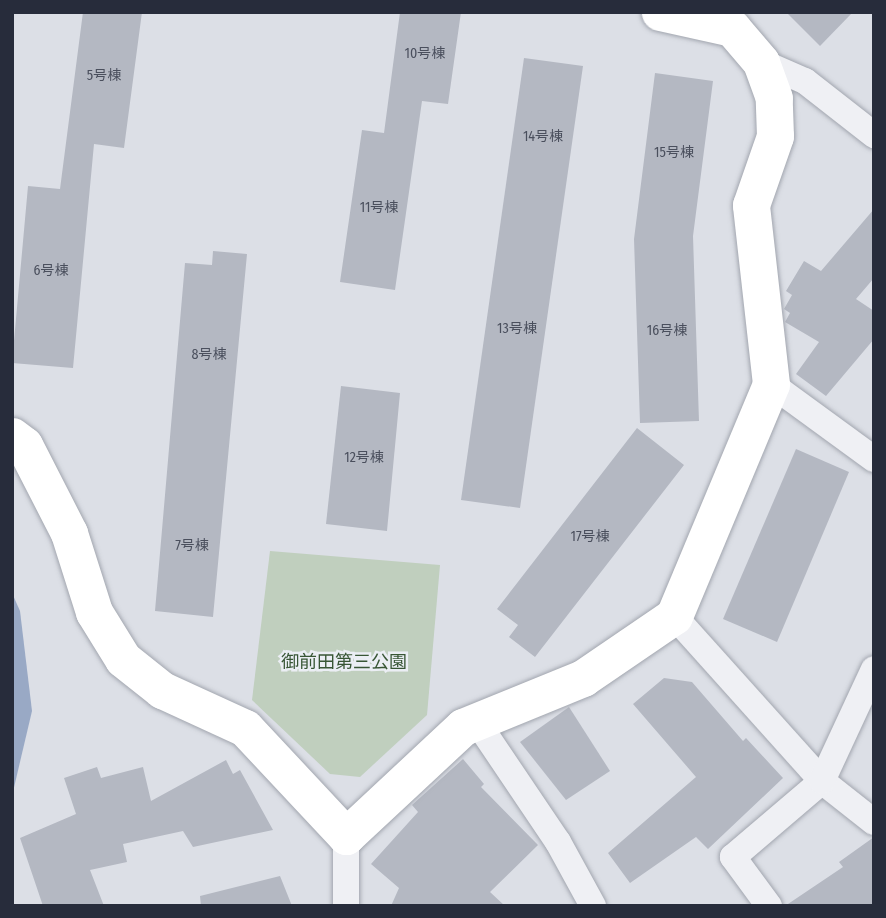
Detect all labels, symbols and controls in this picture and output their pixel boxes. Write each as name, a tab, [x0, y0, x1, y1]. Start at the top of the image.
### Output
house number: 10号棟	[405, 46, 445, 62]
house number: 5号棟	[87, 68, 121, 84]
house number: 14号棟	[523, 129, 563, 145]
house number: 15号棟	[654, 145, 694, 161]
house number: 11号棟	[360, 200, 398, 216]
house number: 6号棟	[34, 263, 68, 279]
house number: 13号棟	[497, 321, 537, 337]
house number: 16号棟	[647, 323, 687, 339]
house number: 8号棟	[192, 347, 226, 363]
house number: 12号棟	[344, 450, 384, 466]
house number: 17号棟	[570, 529, 610, 545]
house number: 7号棟	[175, 538, 209, 554]
park label: 御前田第三公園	[281, 651, 407, 673]

